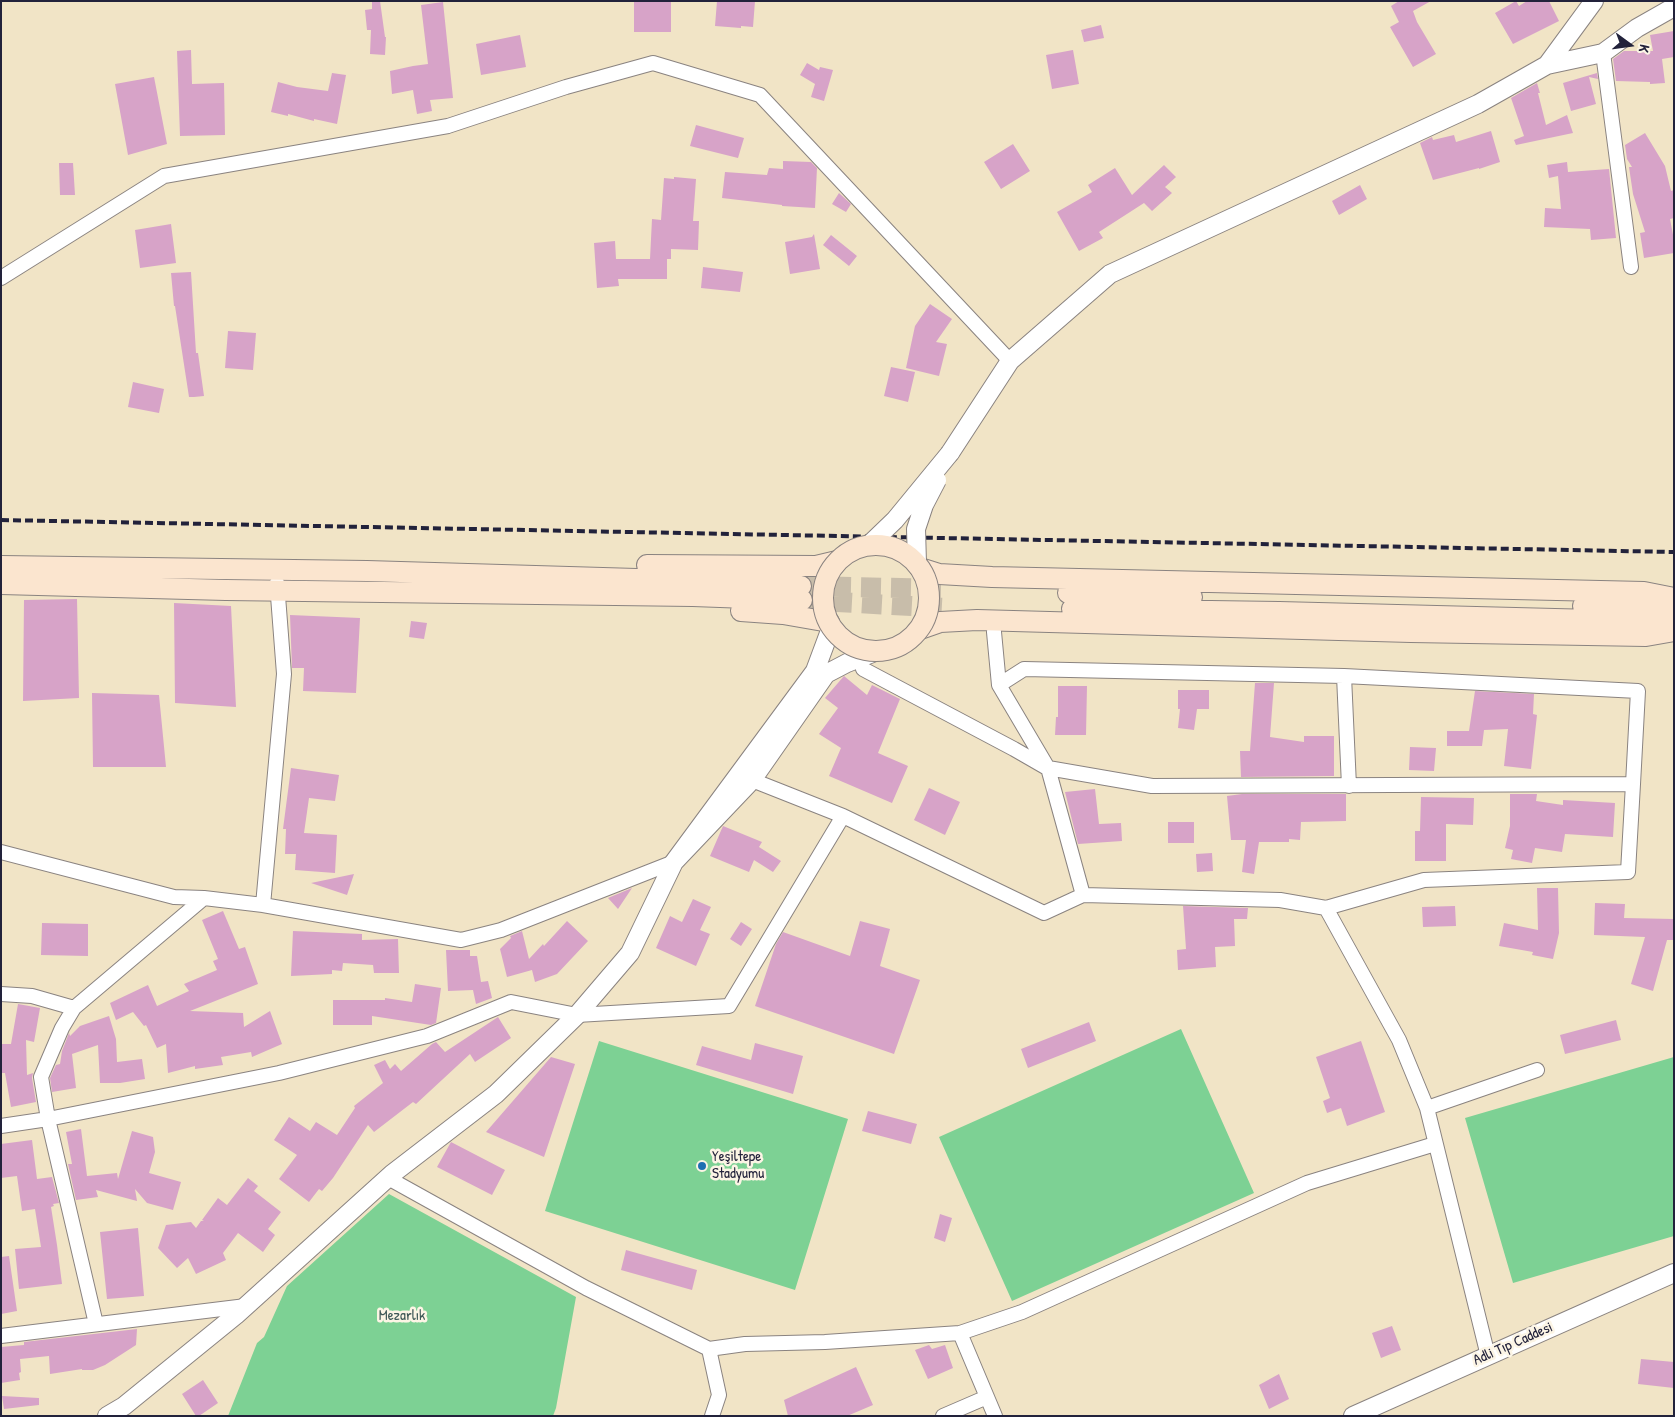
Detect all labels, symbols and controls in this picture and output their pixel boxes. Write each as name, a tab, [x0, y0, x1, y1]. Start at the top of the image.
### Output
north arrow	[1605, 20, 1655, 70]
text: K	[1635, 43, 1655, 55]
place label: Yeşiltepe Stadyumu	[712, 1148, 764, 1183]
marker: Yeşiltepe Stadyumu	[696, 1160, 708, 1172]
park label: Mezarlık	[379, 1307, 425, 1325]
street label: Adli Tıp Caddesi	[1470, 1318, 1556, 1370]

